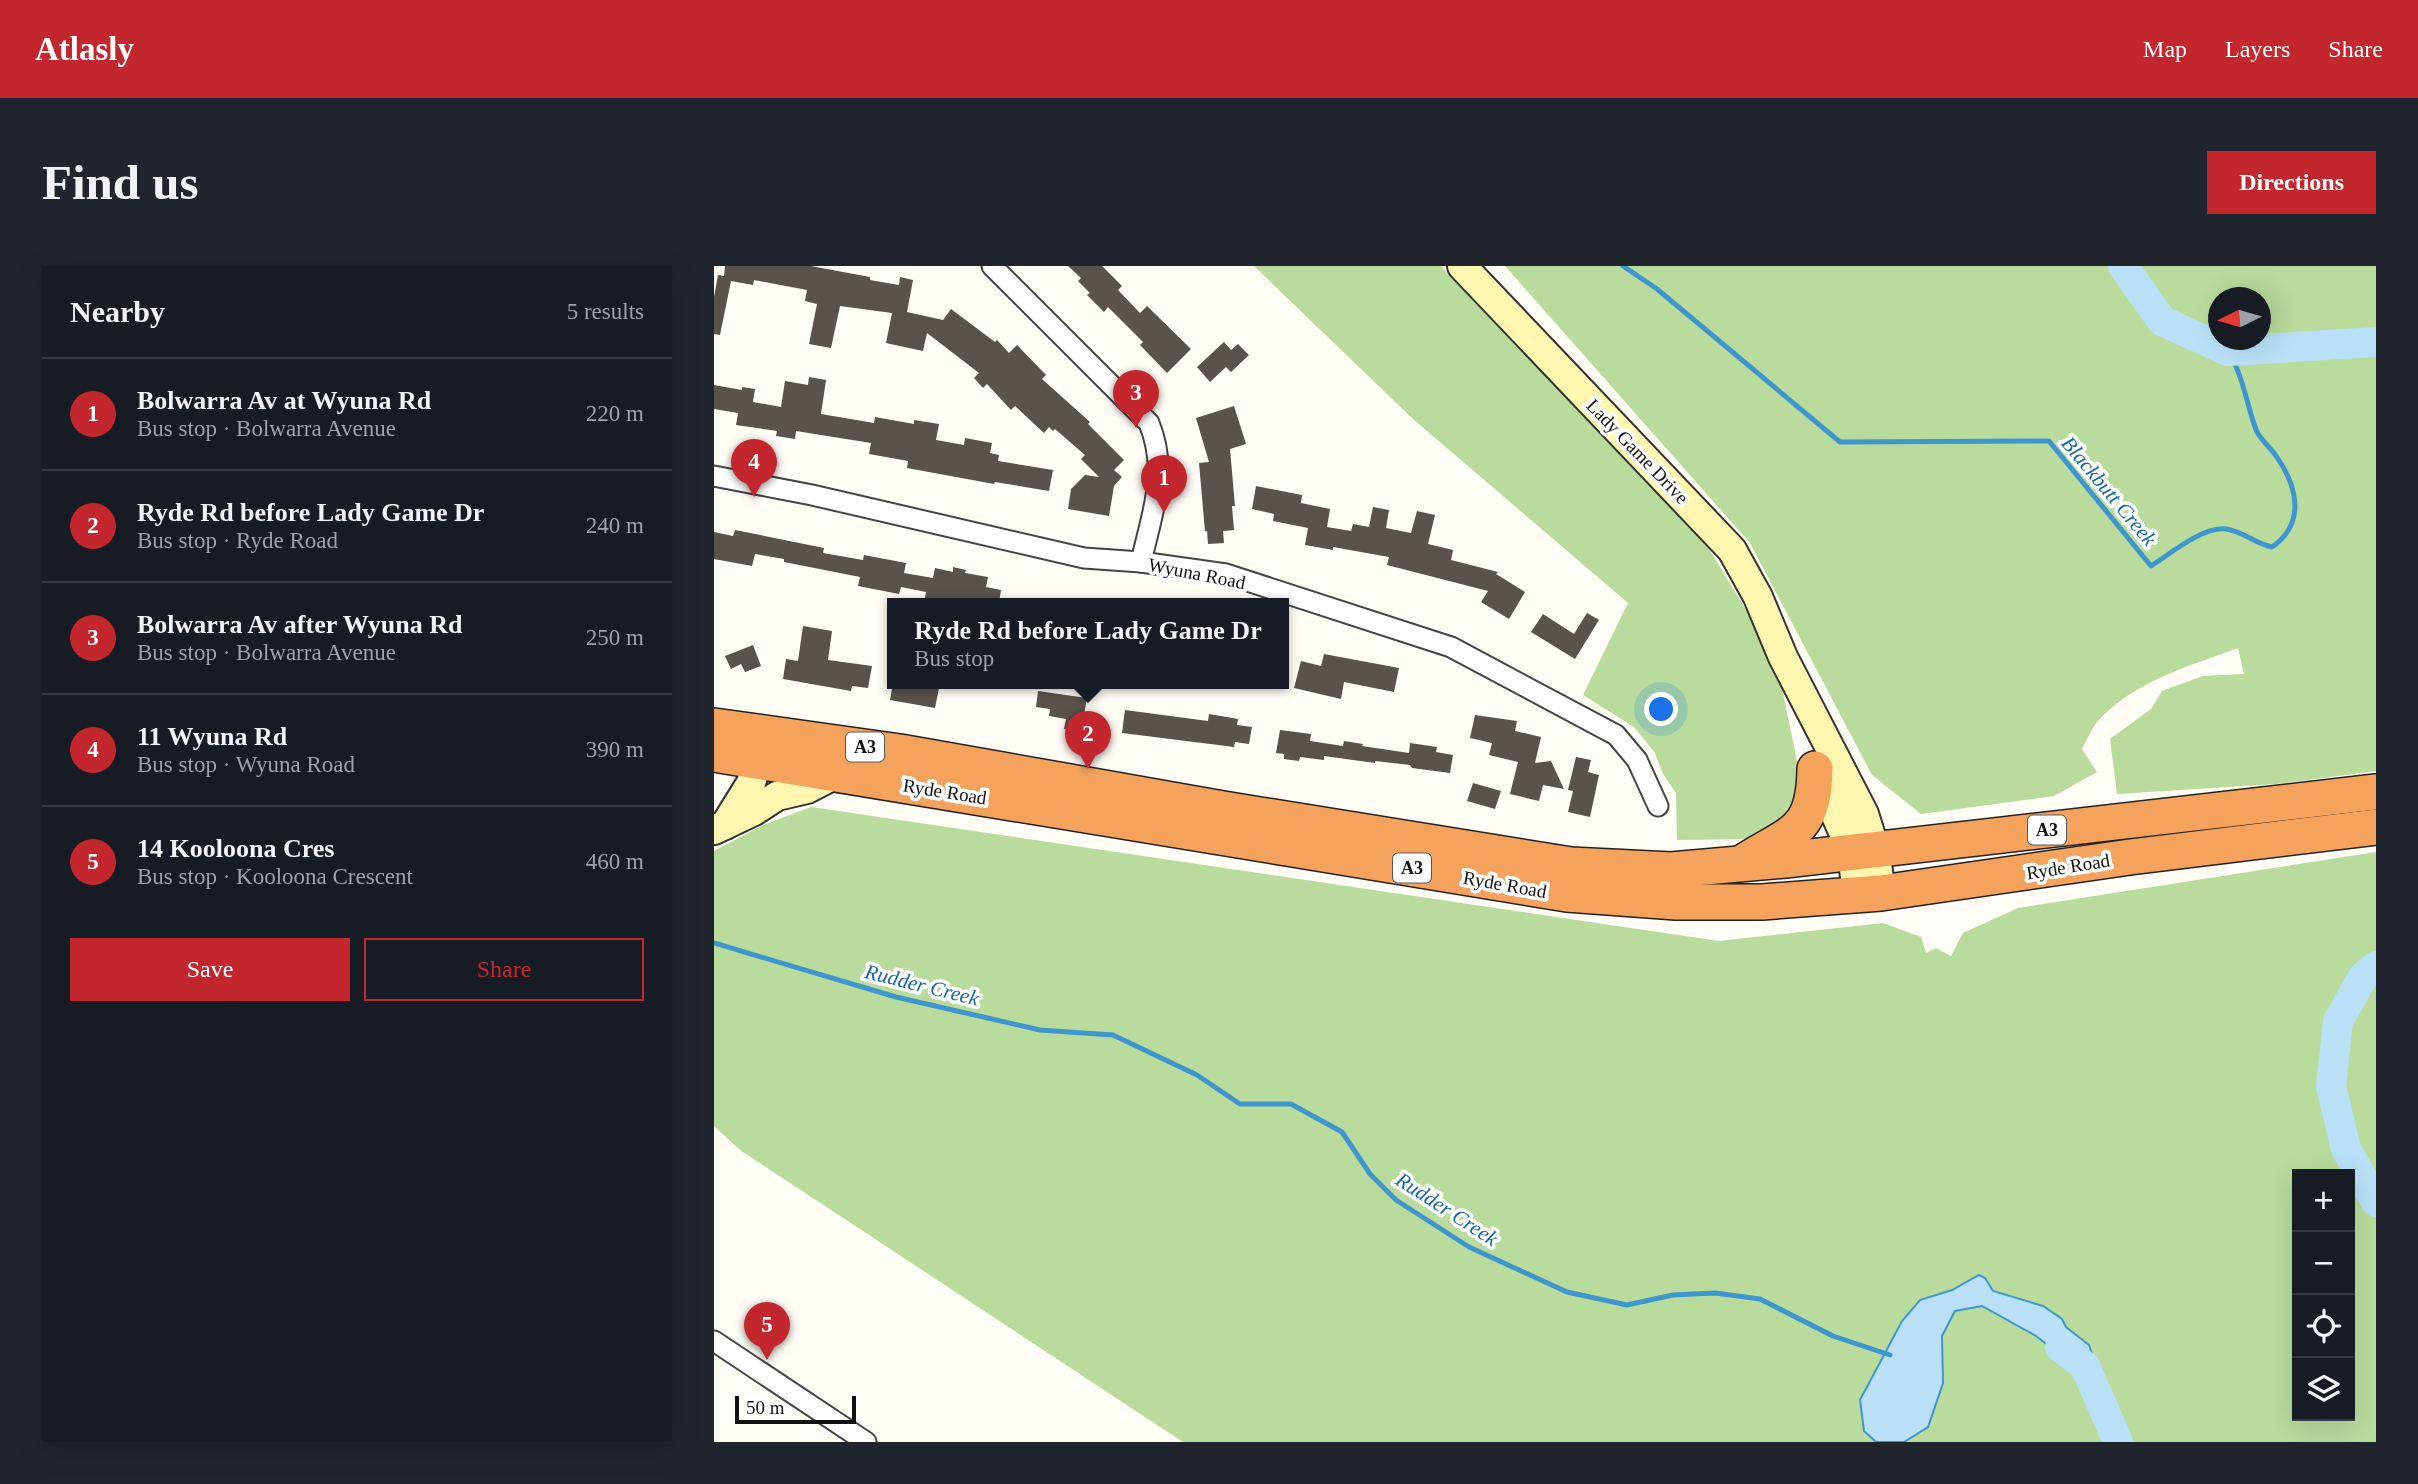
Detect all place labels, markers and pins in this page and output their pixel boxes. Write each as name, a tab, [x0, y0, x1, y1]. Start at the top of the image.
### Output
pin: 3	[1113, 370, 1159, 428]
pin: 4	[731, 439, 777, 497]
pin: 1	[1141, 455, 1187, 513]
pin: 2	[1065, 711, 1111, 769]
pin: 5	[744, 1302, 790, 1360]

